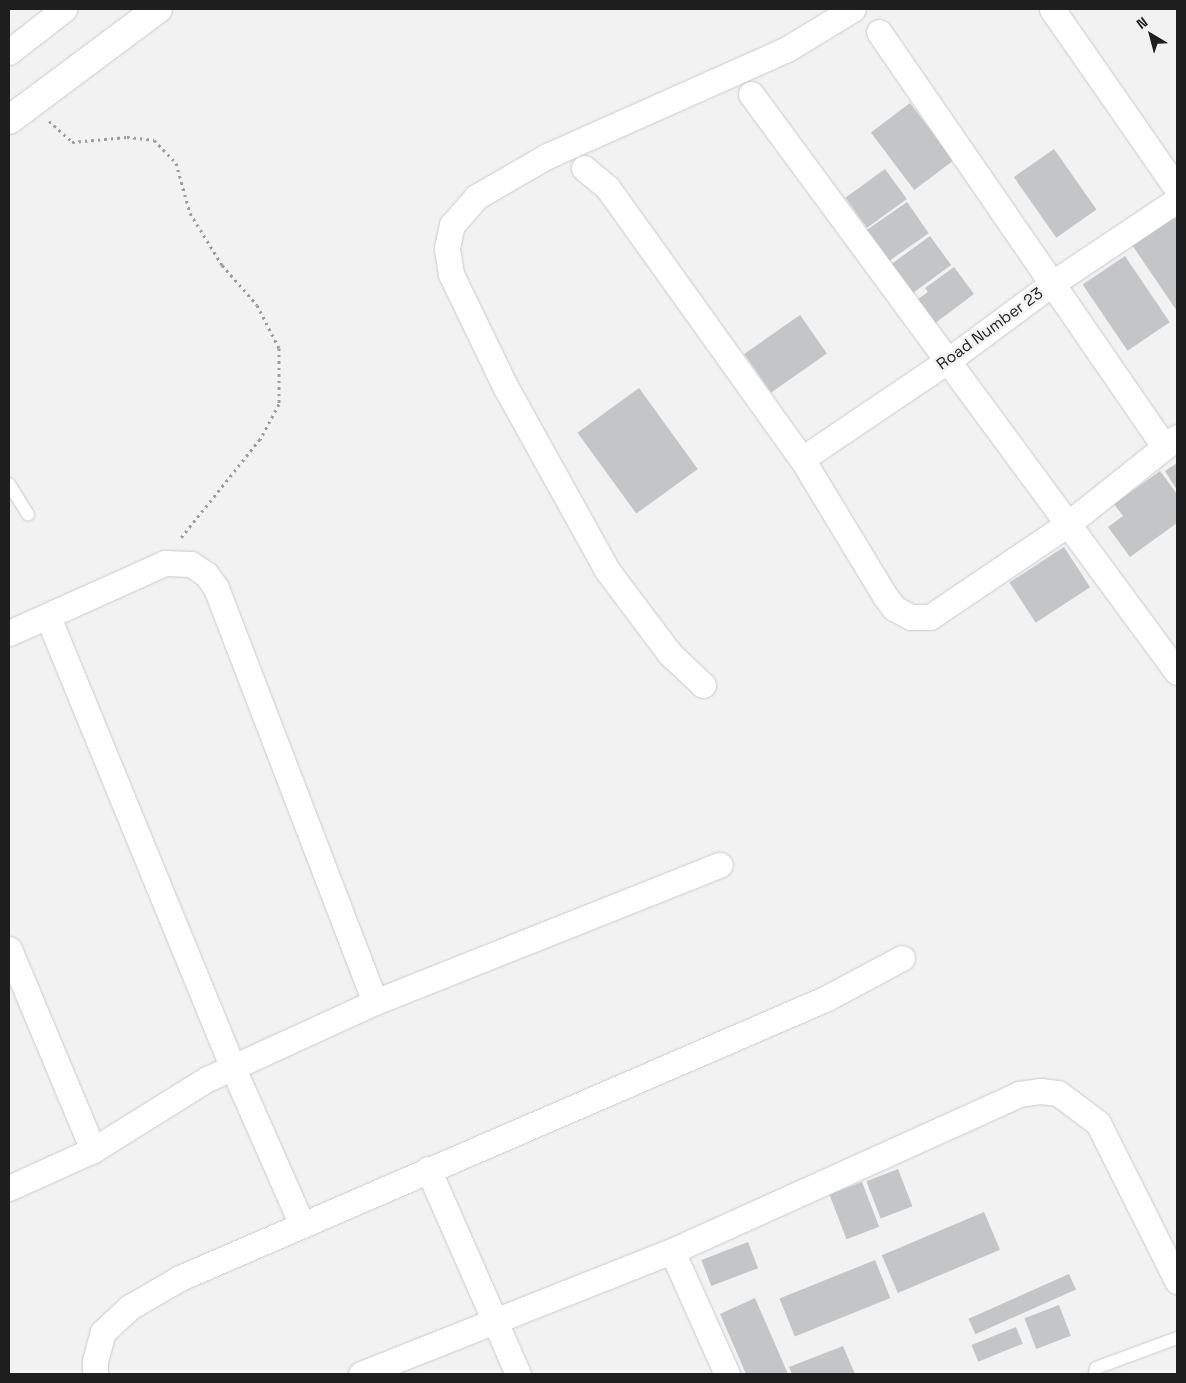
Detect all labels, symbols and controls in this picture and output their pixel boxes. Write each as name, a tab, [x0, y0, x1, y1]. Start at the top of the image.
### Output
north arrow	[1126, 10, 1176, 60]
text: N	[1133, 13, 1151, 33]
street label: Road Number 23	[933, 284, 1047, 374]

